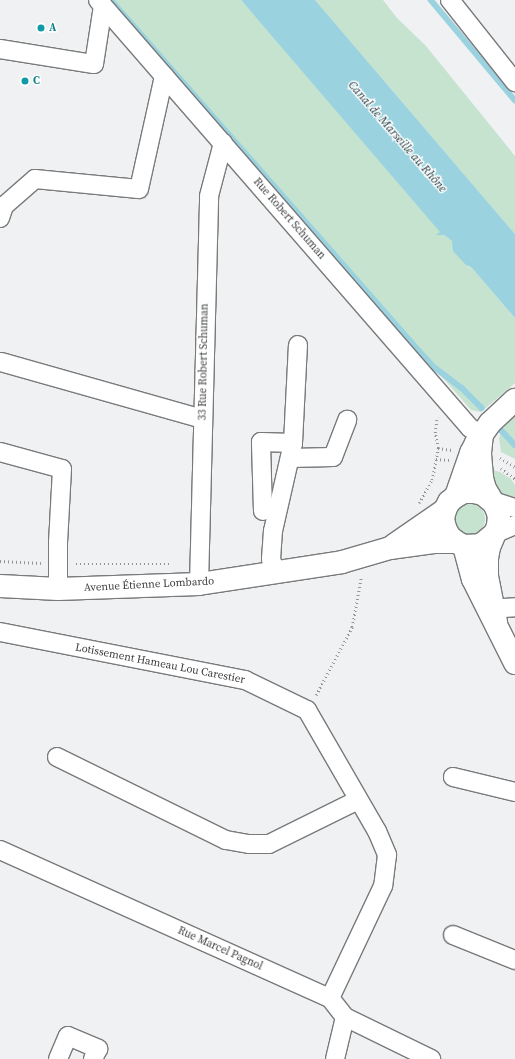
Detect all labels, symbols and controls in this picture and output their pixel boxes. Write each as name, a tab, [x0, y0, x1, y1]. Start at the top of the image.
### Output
place label: A	[49, 21, 56, 35]
marker: A	[36, 23, 46, 33]
place label: C	[33, 74, 40, 88]
marker: C	[20, 76, 30, 86]
water label: Canal de Marseille au Rhône	[345, 78, 449, 196]
street label: Rue Robert Schuman	[250, 176, 328, 262]
street label: 33 Rue Robert Schuman	[196, 303, 212, 421]
street label: Avenue Étienne Lombardo	[83, 575, 215, 595]
street label: Lotissement Hameau Lou Carestier	[74, 641, 246, 687]
street label: Rue Marcel Pagnol	[175, 924, 265, 974]

